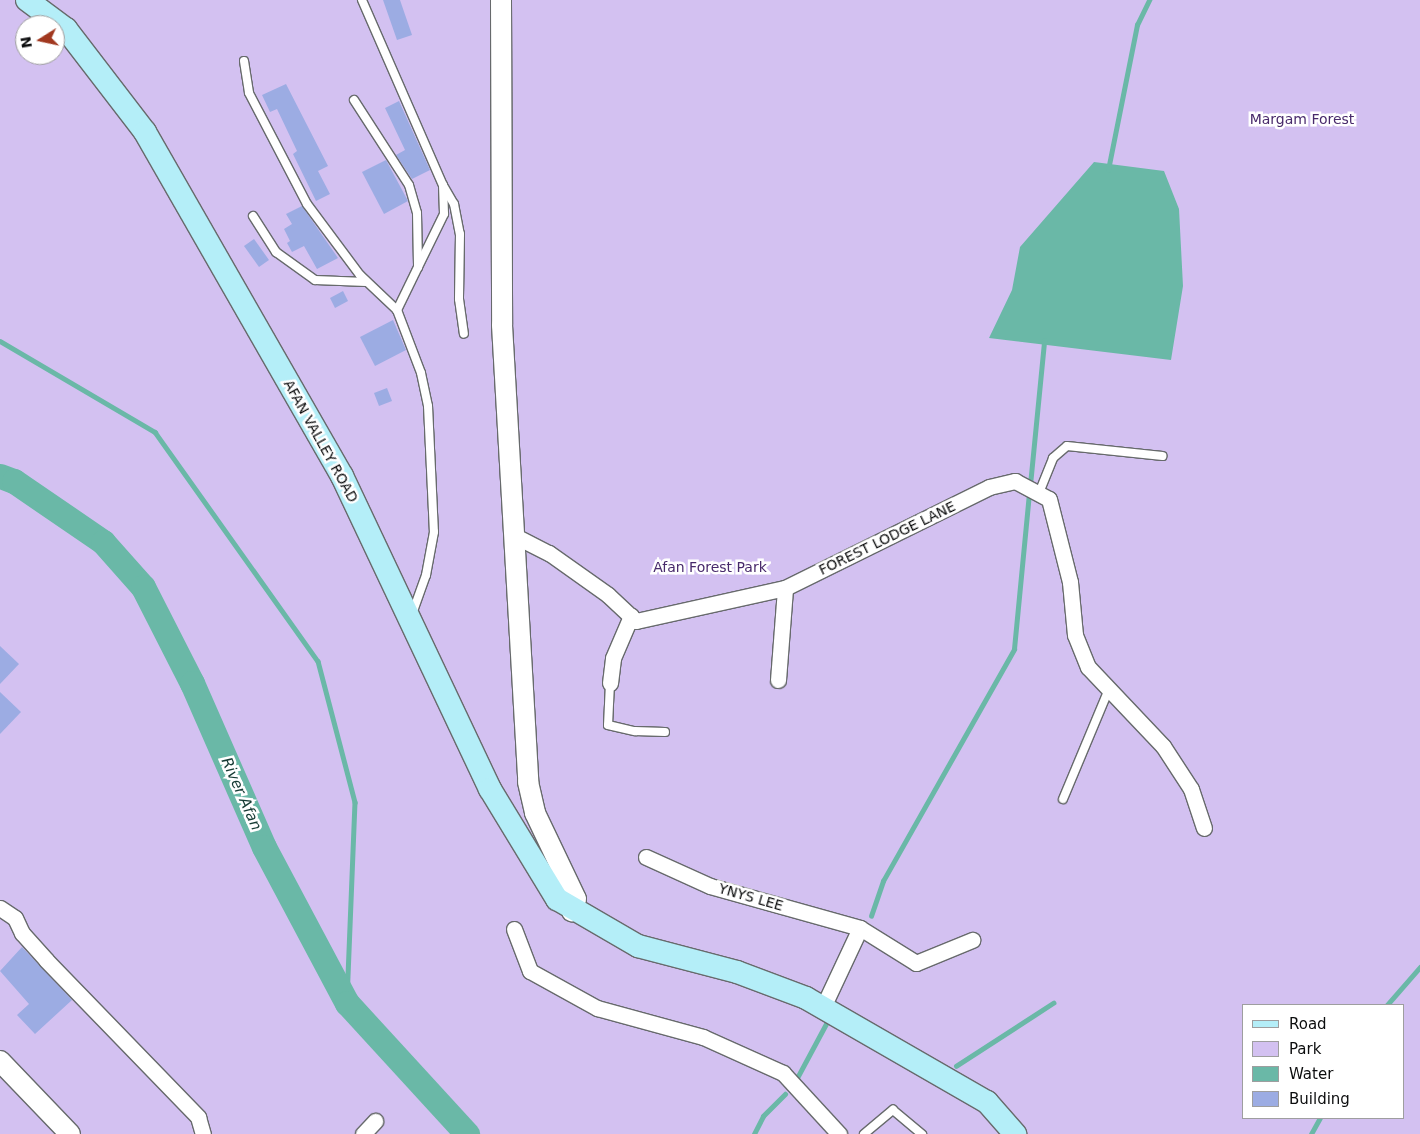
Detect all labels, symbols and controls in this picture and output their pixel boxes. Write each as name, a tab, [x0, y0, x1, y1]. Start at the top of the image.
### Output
north arrow	[15, 15, 65, 65]
text: N	[17, 35, 35, 50]
park label: Margam Forest	[1250, 111, 1354, 127]
street label: AFAN VALLEY ROAD	[280, 377, 362, 505]
street label: FOREST LODGE LANE	[816, 498, 958, 578]
park label: Afan Forest Park	[653, 559, 767, 575]
water label: River Afan	[217, 755, 265, 833]
street label: YNYS LEE	[717, 880, 785, 914]
legend	[1242, 1004, 1405, 1119]
text: Road	[1289, 1015, 1327, 1033]
text: Park	[1289, 1040, 1321, 1058]
text: Water	[1289, 1065, 1333, 1083]
text: Building	[1289, 1090, 1350, 1108]

